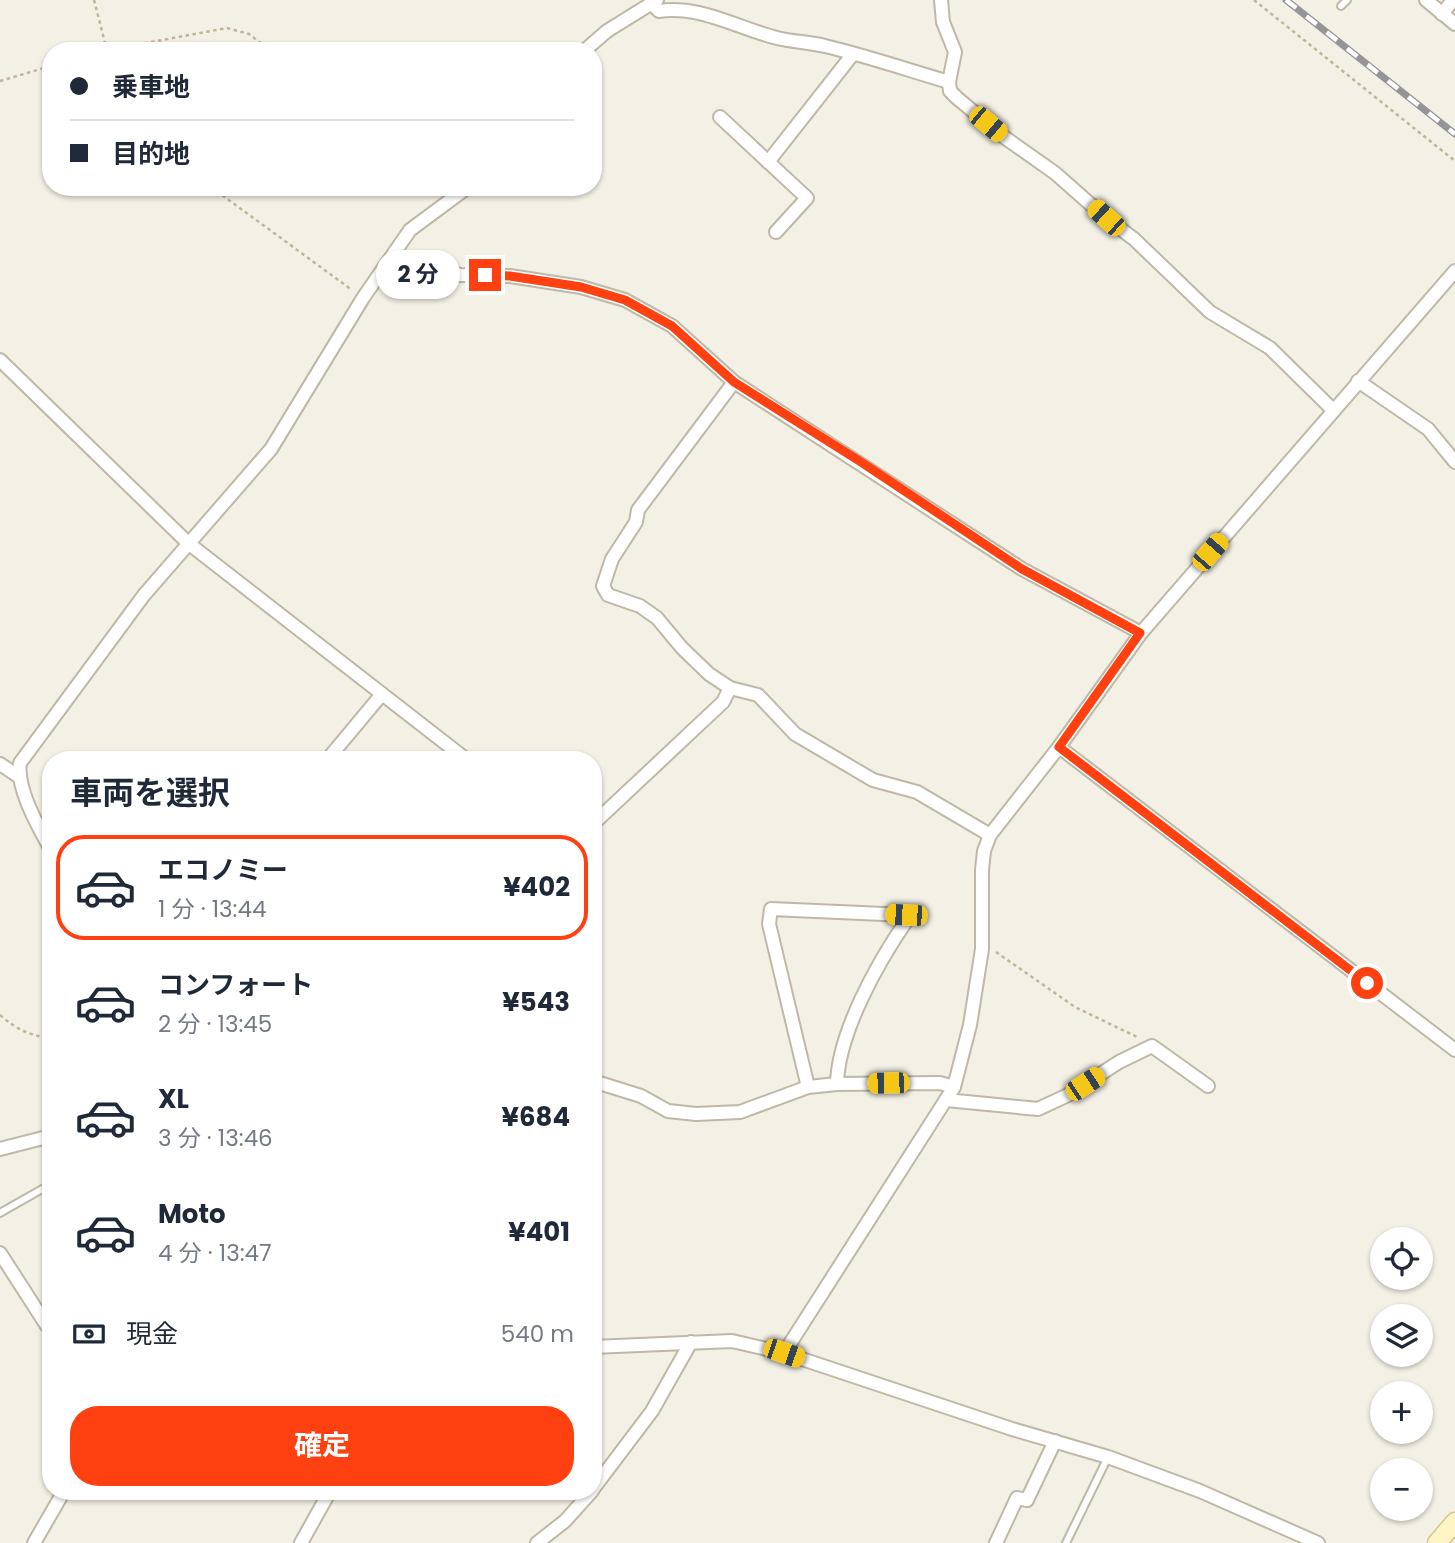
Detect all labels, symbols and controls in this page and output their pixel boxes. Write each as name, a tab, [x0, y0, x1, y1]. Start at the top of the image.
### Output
text: 乗車地	[112, 69, 190, 105]
car	[966, 102, 1011, 146]
text: 目的地	[112, 136, 190, 172]
car	[1084, 196, 1129, 240]
callout: 2 分	[377, 250, 461, 300]
text: 2 分	[397, 258, 439, 290]
route end	[469, 259, 501, 291]
car	[1189, 529, 1232, 575]
text: 車両を選択	[70, 770, 230, 815]
text: エコノミー	[158, 852, 288, 888]
icon: car	[74, 856, 137, 919]
text: ¥402	[503, 869, 570, 905]
text: 1 分 · 13:44	[158, 893, 266, 925]
car	[885, 904, 928, 926]
text: コンフォート	[158, 967, 313, 1003]
route start	[1351, 967, 1383, 999]
icon: car	[74, 971, 137, 1034]
text: ¥543	[502, 984, 570, 1020]
text: 2 分 · 13:45	[158, 1008, 272, 1040]
car	[1062, 1064, 1109, 1104]
car	[867, 1072, 910, 1094]
text: XL	[158, 1081, 189, 1117]
icon: car	[74, 1086, 137, 1149]
text: ¥684	[502, 1099, 570, 1135]
text: 3 分 · 13:46	[158, 1122, 273, 1154]
text: Moto	[158, 1196, 226, 1232]
icon: car	[74, 1201, 137, 1264]
text: ¥401	[508, 1214, 570, 1250]
map controls	[1370, 1227, 1433, 1521]
button: locate	[1370, 1227, 1433, 1290]
text: 4 分 · 13:47	[158, 1237, 272, 1269]
button: layers	[1370, 1304, 1433, 1367]
icon: cash	[70, 1315, 108, 1353]
text: 現金	[126, 1316, 178, 1352]
text: 540 m	[501, 1318, 574, 1350]
car	[761, 1336, 808, 1370]
button: +	[1370, 1381, 1433, 1444]
button: 確定	[70, 1406, 574, 1486]
button: −	[1370, 1458, 1433, 1521]

